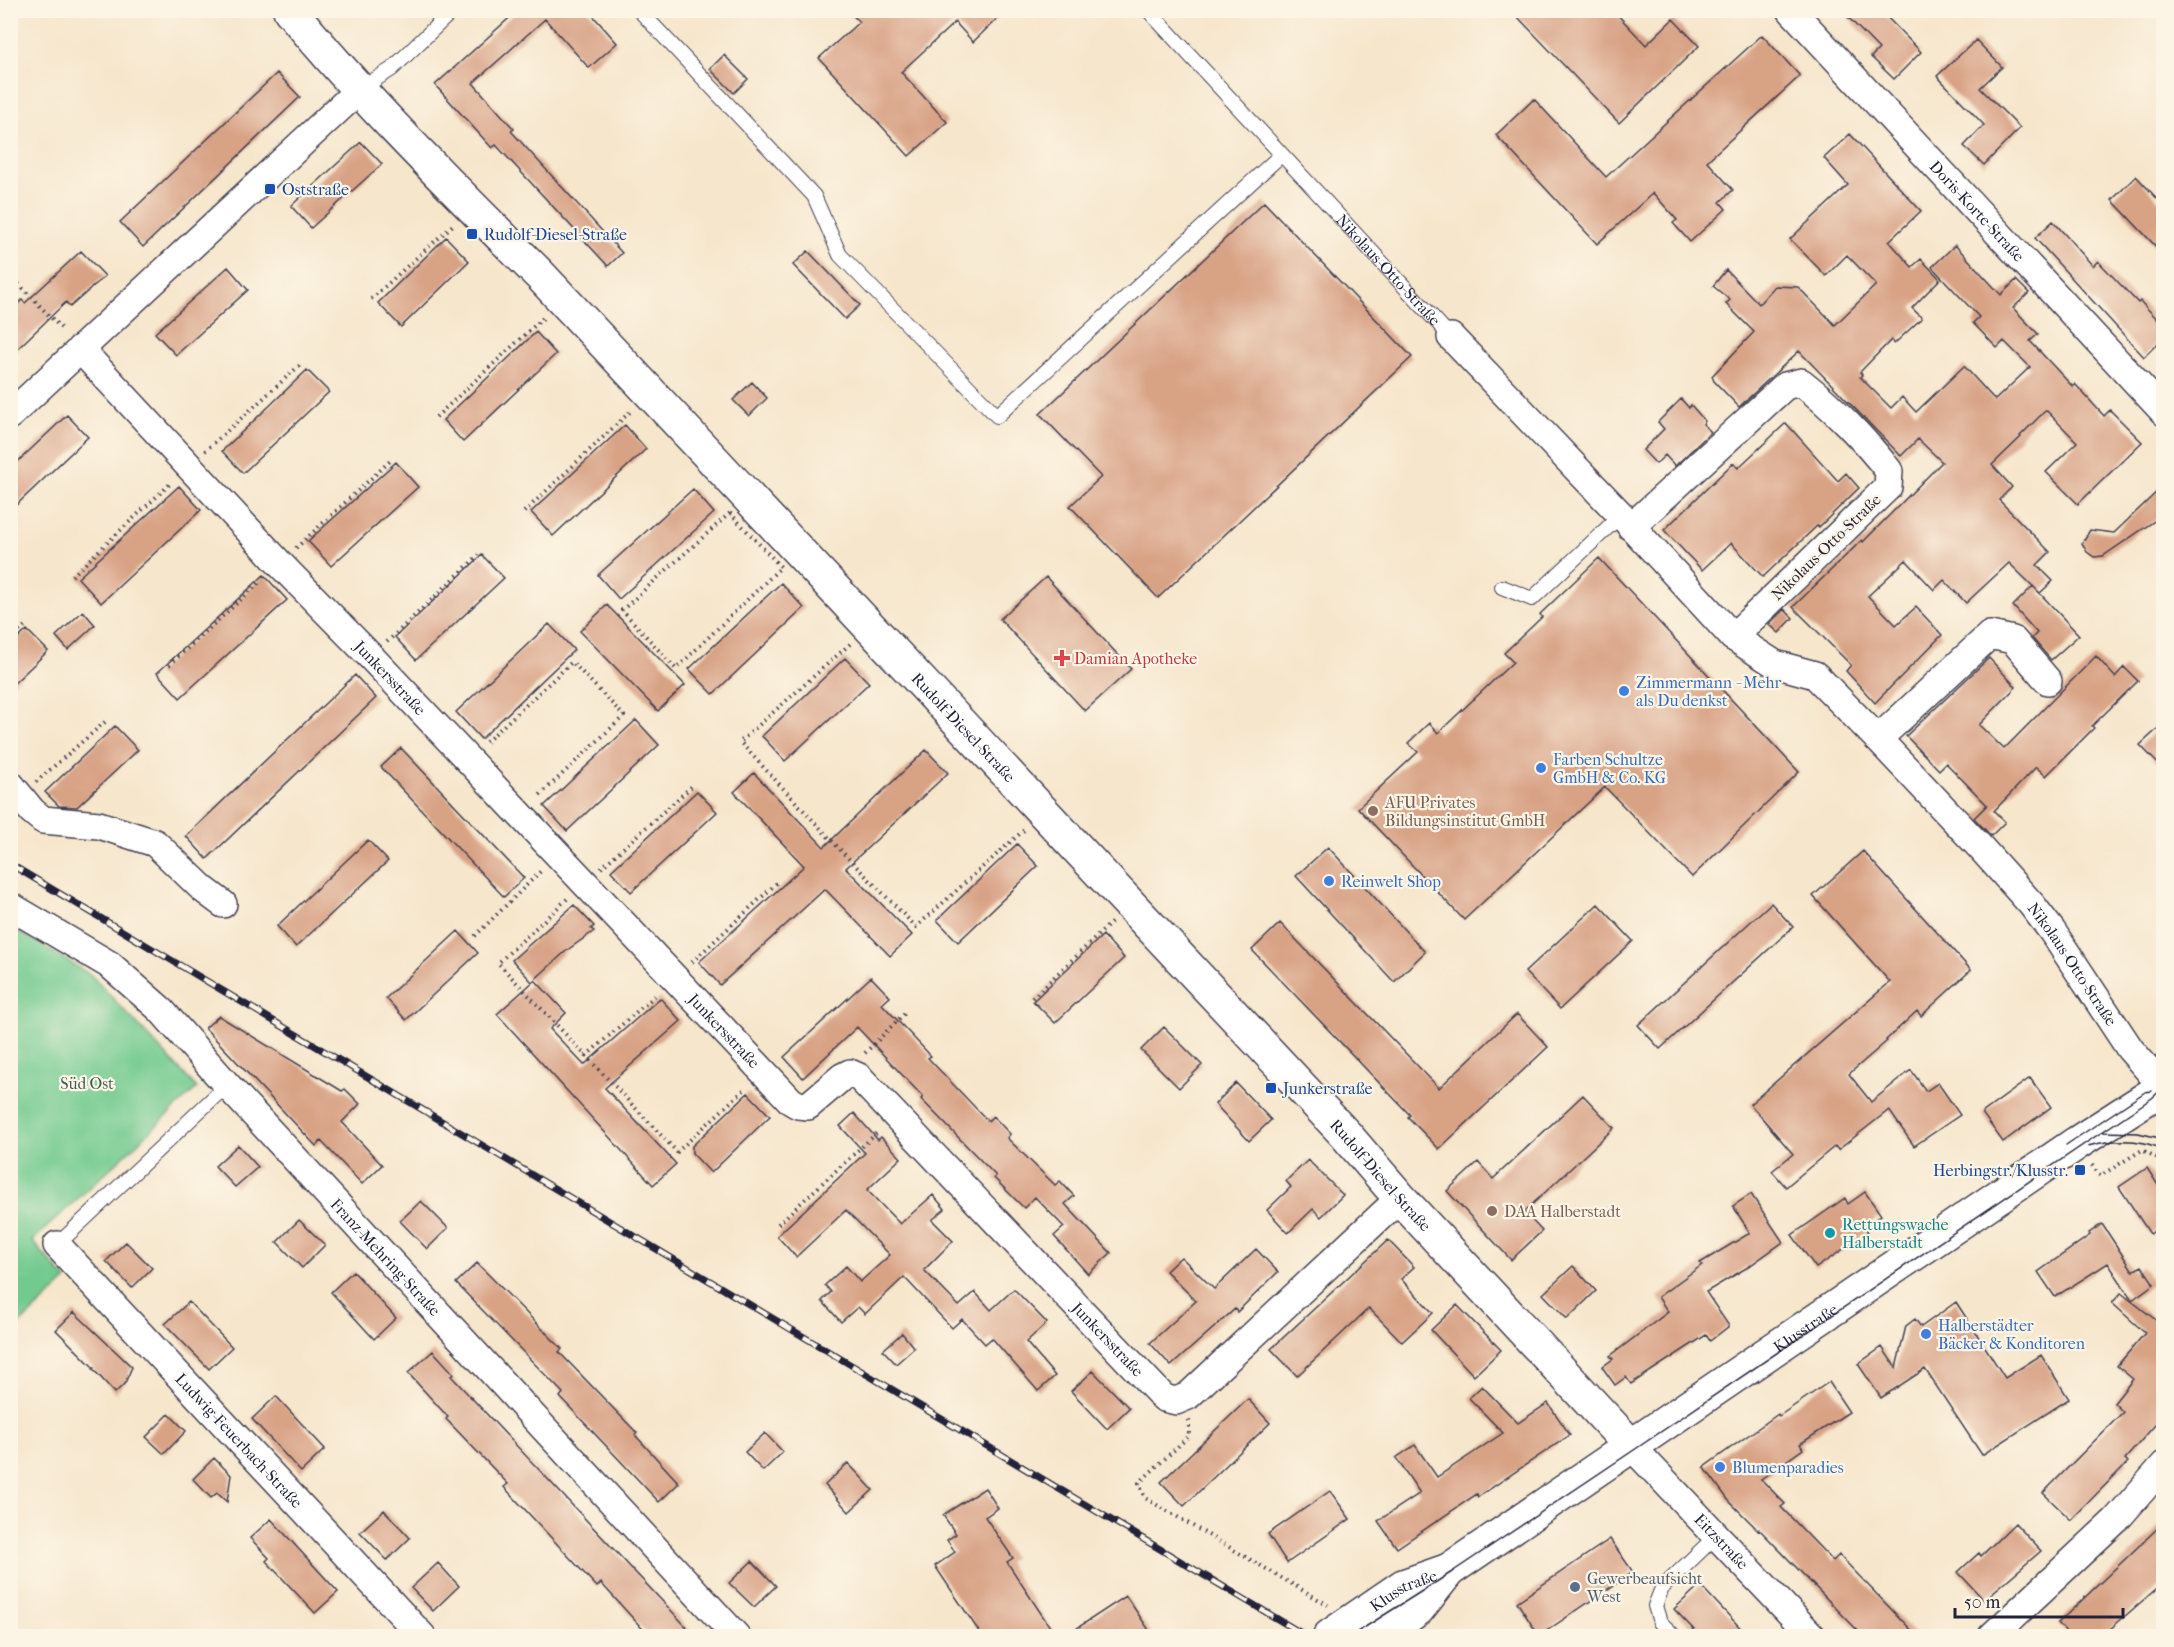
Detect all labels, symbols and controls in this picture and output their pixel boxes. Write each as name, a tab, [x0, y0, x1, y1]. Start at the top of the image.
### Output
street label: Doris-Korte-Straße	[1926, 156, 2029, 265]
place label: Oststraße	[282, 180, 349, 199]
marker: Oststraße	[263, 182, 277, 196]
street label: Nikolaus-Otto-Straße	[1332, 210, 1445, 329]
place label: Rudolf-Diesel-Straße	[484, 225, 627, 244]
marker: Rudolf-Diesel-Straße	[465, 227, 479, 241]
street label: Nikolaus-Otto-Straße	[1767, 490, 1885, 604]
street label: Junkersstraße	[349, 635, 430, 719]
place label: Damian Apotheke	[1074, 649, 1197, 668]
marker: Damian Apotheke	[1055, 651, 1069, 665]
street label: Rudolf-Diesel-Straße	[908, 668, 1020, 786]
place label: Zimmermann - Mehr als Du denkst	[1636, 673, 1781, 710]
marker: Zimmermann - Mehr als Du denkst	[1617, 684, 1631, 698]
place label: Farben Schultze GmbH & Co. KG	[1553, 750, 1666, 787]
marker: Farben Schultze GmbH & Co. KG	[1534, 761, 1548, 775]
place label: AFU Privates Bildungsinstitut GmbH	[1384, 793, 1546, 830]
marker: AFU Privates Bildungsinstitut GmbH	[1366, 804, 1380, 818]
place label: Reinwelt Shop	[1341, 872, 1441, 891]
marker: Reinwelt Shop	[1322, 874, 1336, 888]
street label: Nikolaus-Otto-Straße	[2024, 899, 2121, 1029]
street label: Junkersstraße	[683, 988, 764, 1072]
park label: Süd Ost	[60, 1074, 114, 1093]
place label: Junkerstraße	[1281, 1079, 1372, 1098]
marker: Junkerstraße	[1264, 1081, 1278, 1095]
street label: Rudolf-Diesel-Straße	[1326, 1115, 1435, 1235]
place label: Herbingstr./Klusstr.	[1933, 1161, 2068, 1180]
marker: Herbingstr./Klusstr.	[2073, 1163, 2087, 1177]
street label: Franz-Mehring-Straße	[327, 1194, 445, 1320]
place label: DAA Halberstadt	[1504, 1202, 1621, 1221]
marker: DAA Halberstadt	[1485, 1204, 1499, 1218]
place label: Rettungswache Halberstadt	[1842, 1215, 1949, 1252]
marker: Rettungswache Halberstadt	[1823, 1226, 1837, 1240]
street label: Junkersstraße	[1067, 1297, 1148, 1380]
street label: Klusstraße	[1770, 1299, 1841, 1356]
place label: Halberstädter Bäcker & Konditoren	[1938, 1316, 2086, 1353]
marker: Halberstädter Bäcker & Konditoren	[1919, 1327, 1933, 1341]
street label: Ludwig-Feuerbach-Straße	[172, 1369, 307, 1512]
place label: Blumenparadies	[1732, 1458, 1844, 1477]
marker: Blumenparadies	[1713, 1460, 1727, 1474]
street label: Eitzstraße	[1691, 1509, 1753, 1573]
street label: Klusstraße	[1366, 1565, 1439, 1615]
place label: Gewerbeaufsicht West	[1586, 1569, 1703, 1606]
marker: Gewerbeaufsicht West	[1568, 1580, 1582, 1594]
scale bar	[1955, 1581, 2123, 1619]
text: 50 m	[1964, 1592, 2001, 1613]

